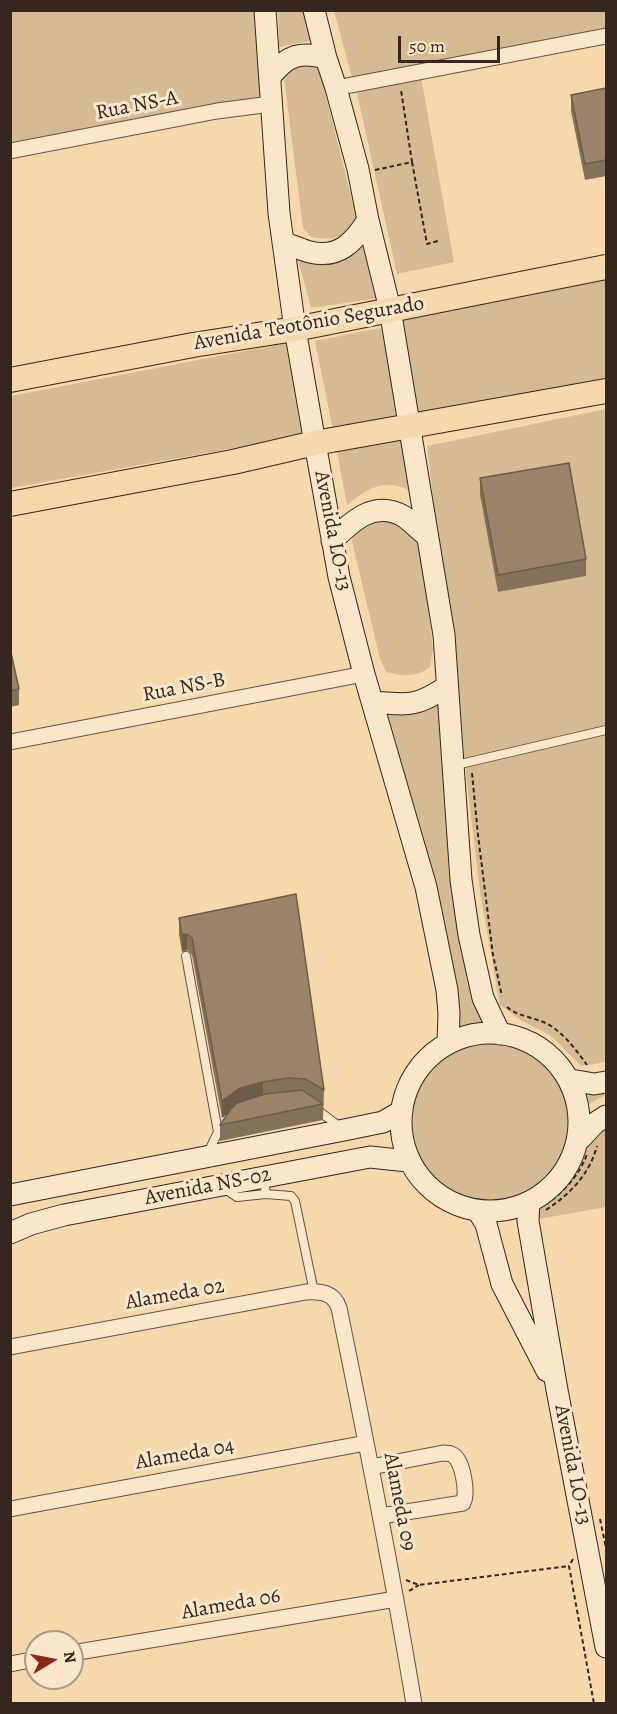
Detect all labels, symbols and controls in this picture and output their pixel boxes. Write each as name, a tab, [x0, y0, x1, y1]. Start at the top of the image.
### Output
scale bar	[401, 24, 503, 62]
text: 50 m	[409, 34, 445, 58]
street label: Rua NS-A	[94, 86, 180, 126]
street label: Avenida Teotônio Segurado	[192, 291, 426, 357]
street label: Avenida LO-13	[308, 469, 356, 593]
street label: Rua NS-B	[141, 668, 227, 708]
street label: Avenida NS-02	[143, 1162, 273, 1212]
street label: Alameda 02	[124, 1274, 226, 1316]
street label: Avenida LO-13	[548, 1403, 596, 1527]
street label: Alameda 04	[134, 1434, 236, 1476]
street label: Alameda 09	[377, 1451, 421, 1553]
street label: Alameda 06	[180, 1584, 282, 1626]
north arrow	[24, 1630, 84, 1690]
text: N	[58, 1650, 82, 1665]

